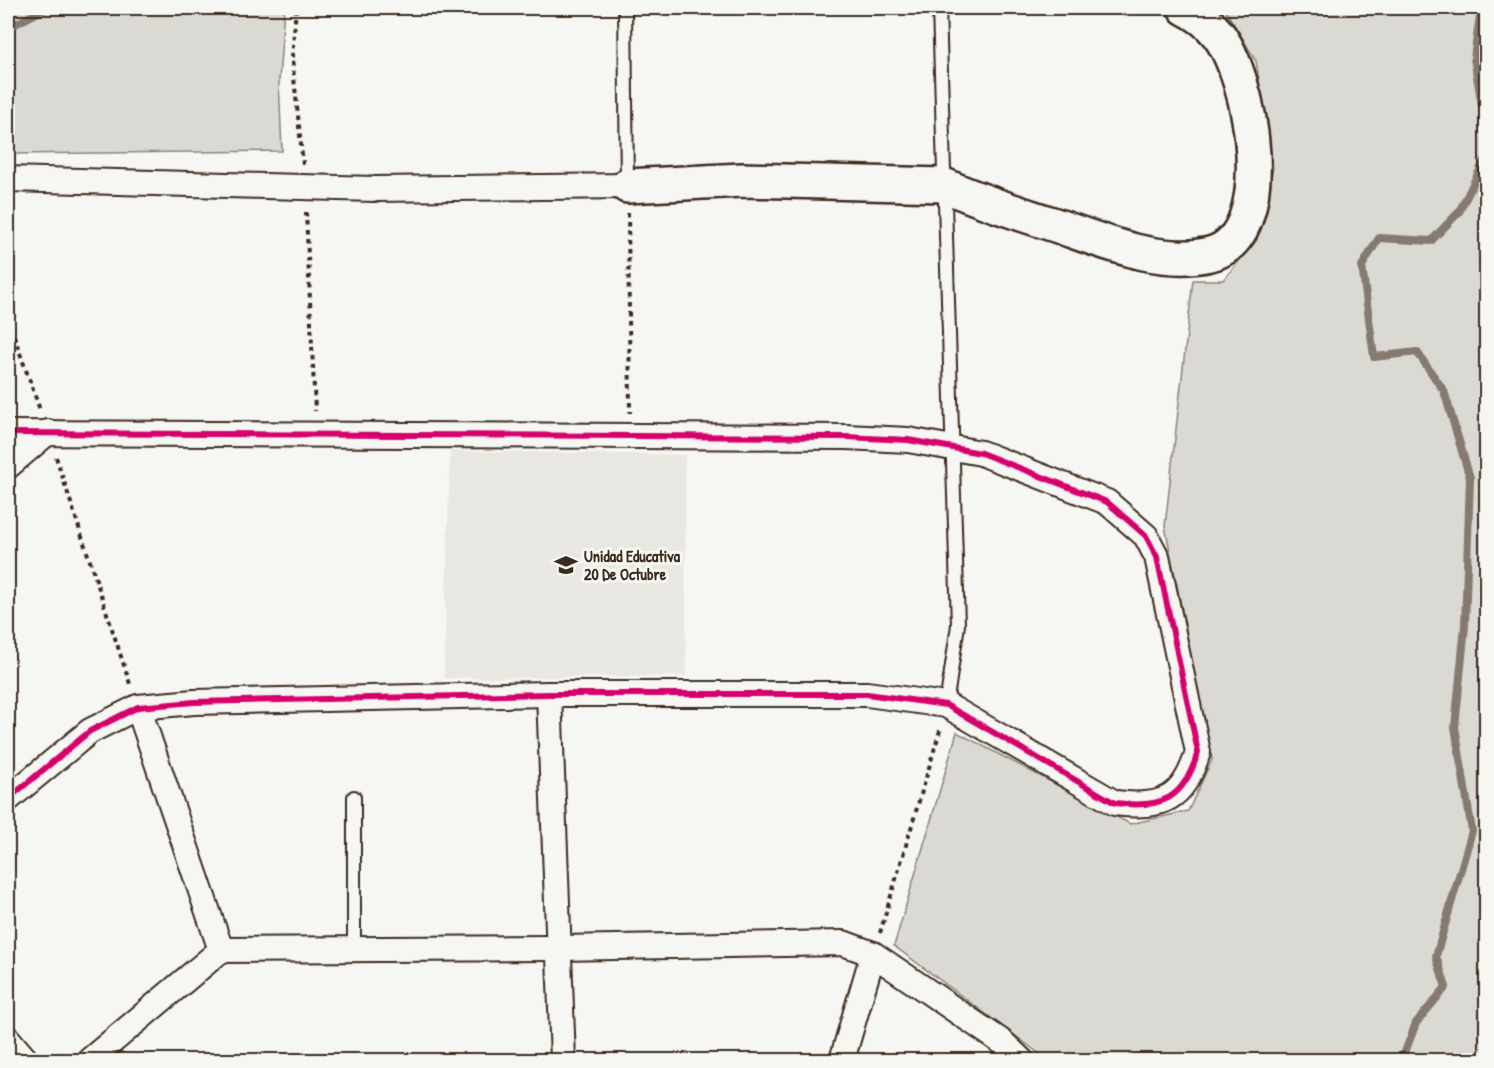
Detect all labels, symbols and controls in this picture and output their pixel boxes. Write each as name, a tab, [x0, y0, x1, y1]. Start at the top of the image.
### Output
place label: Unidad Educativa 20 De Octubre	[584, 545, 681, 585]
school or university icon: Unidad Educativa 20 De Octubre	[553, 552, 579, 578]

